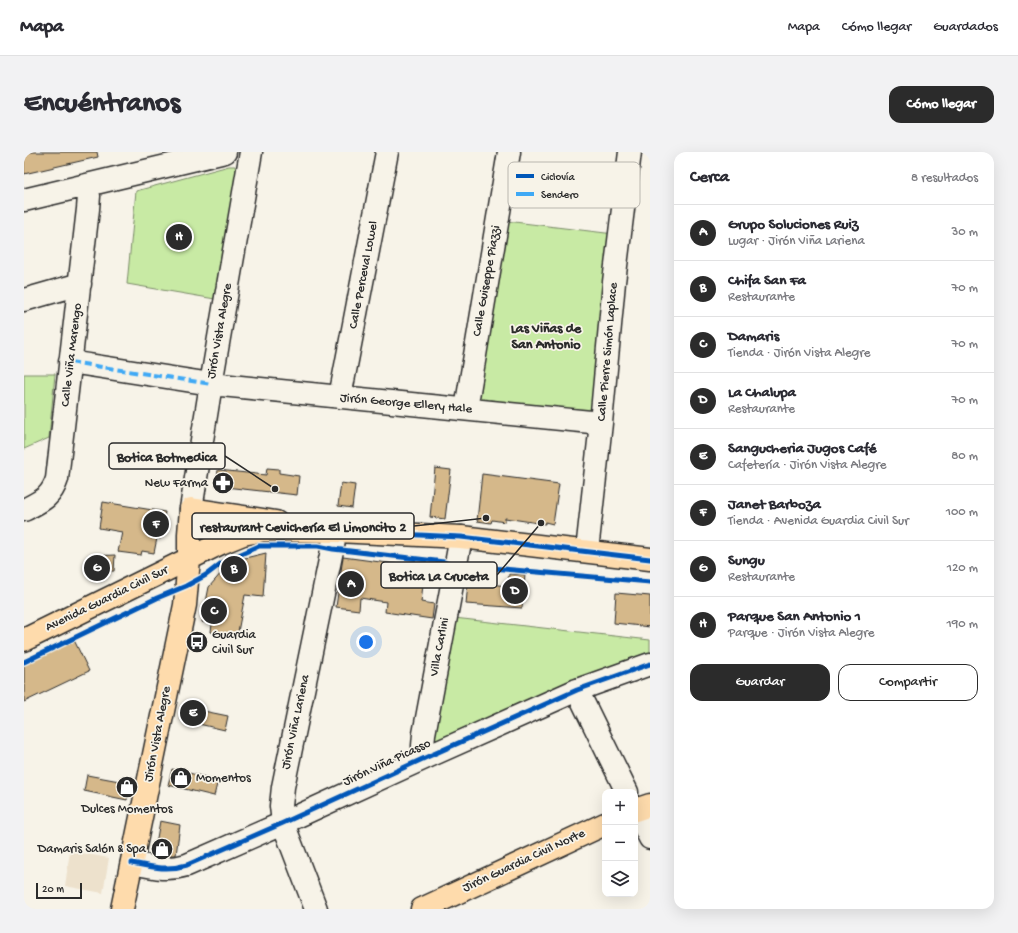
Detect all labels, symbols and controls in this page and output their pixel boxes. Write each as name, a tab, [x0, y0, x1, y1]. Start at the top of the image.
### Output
text: Mapa	[20, 16, 64, 39]
text: Mapa	[788, 19, 820, 36]
text: Cómo llegar	[842, 19, 911, 36]
text: Guardados	[933, 19, 998, 36]
button: Cómo llegar	[889, 86, 994, 123]
text: Encuéntranos	[24, 88, 180, 121]
legend	[508, 162, 640, 208]
text: Cerca	[690, 168, 729, 188]
text: 8 resultados	[911, 171, 978, 186]
text: Ciclovía	[541, 172, 575, 184]
text: Sendero	[541, 190, 579, 202]
text: Grupo Soluciones Ruiz	[728, 216, 858, 234]
street label: Calle Perceval Lowel	[346, 220, 382, 330]
pin: H	[166, 222, 192, 252]
street label: Calle Guiseppe Piazzi	[470, 224, 504, 338]
text: A	[699, 225, 707, 240]
text: 30 m	[952, 225, 978, 240]
text: Lugar · Jirón Viña Lariena	[728, 234, 865, 249]
text: Chifa San Fa	[728, 272, 806, 290]
text: B	[700, 281, 706, 296]
text: 70 m	[952, 281, 978, 296]
street label: Jirón Vista Alegre	[204, 282, 236, 380]
street label: Calle Pierre Simón Laplace	[594, 282, 622, 422]
text: Restaurante	[728, 290, 795, 305]
street label: Calle Viña Marengo	[58, 302, 86, 408]
district label: Las Viñas de San Antonio	[511, 321, 582, 354]
text: Damaris	[728, 328, 779, 346]
text: C	[699, 337, 707, 352]
text: 70 m	[952, 337, 978, 352]
text: Tienda · Jirón Vista Alegre	[728, 346, 870, 361]
text: La Chalupa	[728, 384, 796, 402]
street label: Jirón George Ellery Hale	[339, 391, 473, 417]
text: D	[699, 393, 707, 408]
text: 70 m	[952, 393, 978, 408]
text: Restaurante	[728, 402, 795, 417]
text: Sangucheria Jugos Café	[728, 440, 877, 458]
callout: Botica Botmedica	[109, 443, 225, 469]
text: E	[699, 449, 707, 464]
text: 80 m	[951, 449, 978, 464]
text: Botica Botmedica	[116, 450, 218, 467]
text: Cafetería · Jirón Vista Alegre	[728, 458, 887, 473]
pharmacy icon: New Farma	[210, 470, 236, 496]
place label: New Farma	[145, 476, 209, 491]
text: Janet Barboza	[728, 496, 821, 514]
text: F	[700, 505, 706, 520]
text: 100 m	[946, 505, 978, 520]
pin: F	[143, 509, 169, 539]
callout: restaurant Cevichería El Limoncito 2	[192, 513, 414, 539]
text: Tienda · Avenida Guardia Civil Sur	[728, 514, 909, 529]
text: restaurant Cevichería El Limoncito 2	[199, 520, 406, 537]
text: Sungu	[728, 552, 765, 570]
pin: G	[84, 553, 110, 583]
pin: B	[221, 554, 247, 584]
text: G	[699, 561, 707, 576]
text: 120 m	[947, 561, 978, 576]
street label: Avenida Guardia Civil Sur	[43, 562, 171, 636]
callout: Botica La Cruceta	[381, 562, 497, 588]
pin: A	[338, 569, 364, 599]
text: Botica La Cruceta	[388, 569, 490, 586]
text: Restaurante	[728, 570, 795, 585]
pin: D	[502, 576, 528, 606]
pin: C	[201, 596, 227, 626]
text: Parque San Antonio 1	[728, 608, 861, 626]
street label: Villa Carlini	[427, 616, 453, 679]
text: H	[699, 617, 707, 632]
text: 190 m	[947, 617, 978, 632]
text: Parque · Jirón Vista Alegre	[728, 626, 875, 641]
place label: Guardia Civil Sur	[212, 628, 257, 658]
bus stop icon: Guardia Civil Sur	[184, 629, 210, 655]
your location	[356, 632, 376, 652]
button: Guardar	[690, 664, 830, 701]
button: Compartir	[838, 664, 978, 701]
street label: Jirón Viña Lariena	[279, 673, 314, 771]
street label: Jirón Vista Alegre	[141, 685, 175, 783]
pin: E	[180, 698, 206, 728]
street label: Jirón Viña Picasso	[341, 736, 433, 790]
shop icon: Momentos	[168, 765, 194, 791]
place label: Momentos	[196, 771, 252, 786]
shop icon: Dulces Momentos	[114, 774, 140, 800]
map controls	[602, 789, 638, 897]
button: +	[602, 789, 638, 825]
place label: Dulces Momentos	[80, 802, 174, 817]
button: −	[602, 825, 638, 861]
street label: Jirón Guardia Civil Norte	[460, 826, 588, 896]
shop icon: Damaris Salón & Spa	[149, 836, 175, 862]
place label: Damaris Salón & Spa	[37, 842, 147, 857]
button: layers	[602, 861, 638, 897]
scale bar	[36, 881, 82, 900]
text: 20 m	[42, 884, 64, 896]

